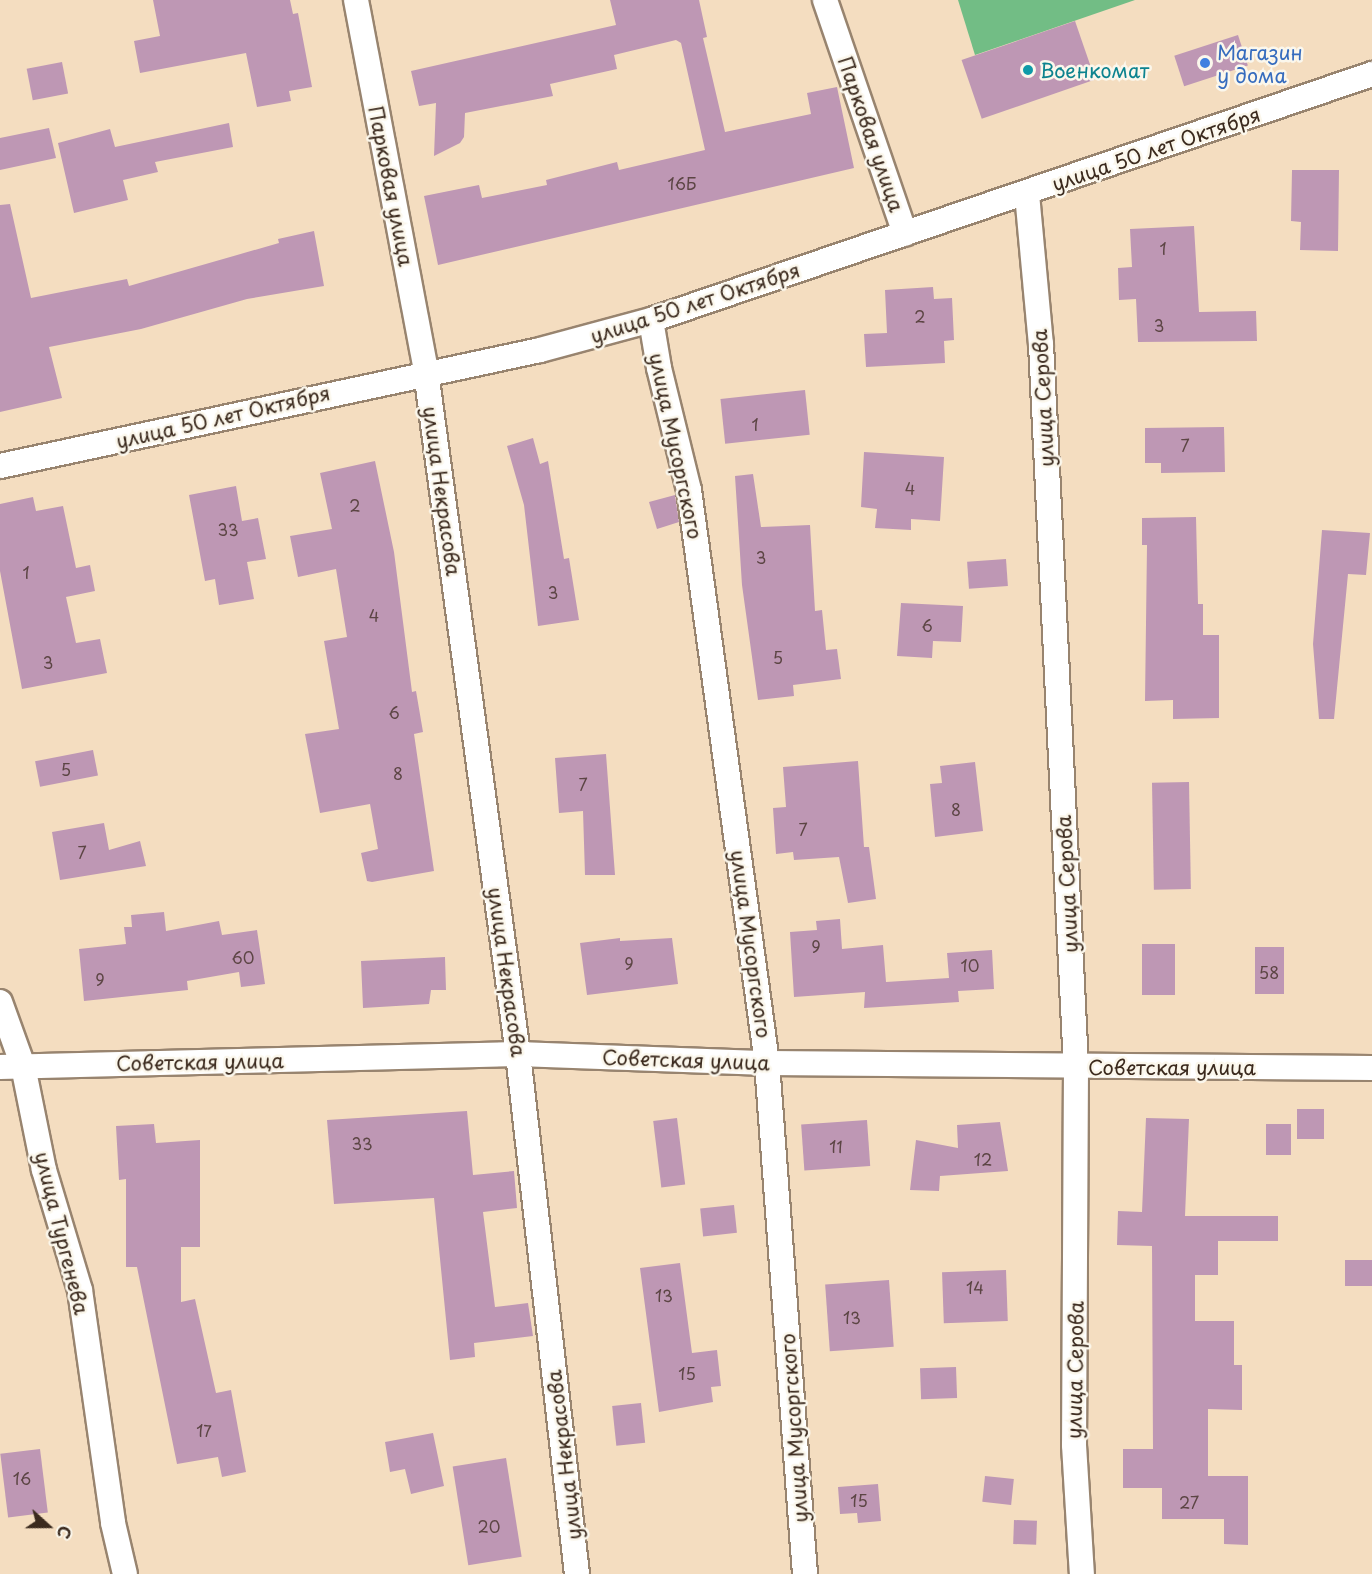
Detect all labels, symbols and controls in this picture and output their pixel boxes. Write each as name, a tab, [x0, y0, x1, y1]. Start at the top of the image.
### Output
place label: Магазин у дома	[1217, 40, 1303, 87]
street label: Парковая улица	[833, 53, 909, 215]
marker: Магазин у дома	[1198, 56, 1212, 70]
place label: Военкомат	[1040, 58, 1149, 82]
marker: Военкомат	[1021, 63, 1035, 77]
street label: улица 50 лет Октября	[1048, 102, 1264, 196]
street label: Парковая улица	[364, 103, 418, 269]
house number: 16Б	[668, 173, 696, 193]
house number: 1	[1159, 238, 1167, 258]
street label: улица 50 лет Октября	[586, 257, 804, 349]
house number: 2	[914, 306, 926, 326]
house number: 3	[1154, 315, 1164, 335]
street label: улица Серова	[1027, 328, 1059, 468]
street label: улица Мусоргского	[644, 350, 708, 542]
street label: улица 50 лет Октября	[113, 380, 333, 454]
street label: улица Некрасова	[418, 404, 466, 578]
house number: 1	[751, 414, 759, 434]
house number: 7	[1180, 435, 1190, 455]
house number: 4	[905, 478, 915, 498]
house number: 2	[349, 495, 361, 515]
house number: 33	[217, 519, 239, 539]
house number: 3	[756, 547, 766, 567]
house number: 1	[22, 562, 30, 582]
house number: 3	[548, 582, 558, 602]
house number: 4	[369, 605, 379, 625]
house number: 6	[921, 615, 933, 635]
house number: 5	[773, 647, 783, 667]
house number: 3	[43, 652, 53, 672]
house number: 6	[388, 702, 400, 722]
house number: 5	[61, 759, 71, 779]
house number: 8	[393, 763, 403, 783]
house number: 7	[578, 774, 588, 794]
house number: 8	[951, 799, 961, 819]
street label: улица Серова	[1051, 814, 1083, 954]
house number: 7	[798, 819, 808, 839]
house number: 7	[77, 842, 87, 862]
street label: улица Мусоргского	[726, 848, 776, 1040]
street label: улица Некрасова	[483, 885, 531, 1059]
house number: 9	[811, 936, 821, 956]
house number: 60	[232, 947, 254, 967]
house number: 9	[624, 953, 634, 973]
house number: 10	[961, 955, 979, 975]
house number: 58	[1259, 962, 1279, 982]
house number: 9	[95, 969, 105, 989]
street label: Советская улица	[601, 1045, 771, 1075]
street label: Советская улица	[115, 1049, 285, 1075]
street label: Советская улица	[1088, 1055, 1256, 1079]
house number: 33	[351, 1133, 373, 1153]
house number: 11	[829, 1136, 843, 1156]
street label: улица Тургенева	[30, 1149, 94, 1317]
house number: 12	[974, 1149, 992, 1169]
house number: 14	[966, 1277, 984, 1297]
house number: 13	[655, 1285, 673, 1305]
street label: улица Серова	[1062, 1300, 1088, 1440]
house number: 13	[843, 1307, 861, 1327]
street label: улица Мусоргского	[775, 1332, 813, 1524]
house number: 15	[678, 1363, 696, 1383]
street label: улица Некрасова	[542, 1368, 586, 1542]
house number: 17	[196, 1420, 212, 1440]
house number: 16	[13, 1468, 31, 1488]
house number: 15	[850, 1490, 868, 1510]
house number: 27	[1179, 1492, 1199, 1512]
north arrow	[18, 1496, 78, 1556]
house number: 20	[478, 1516, 500, 1536]
text: С	[51, 1523, 78, 1542]

